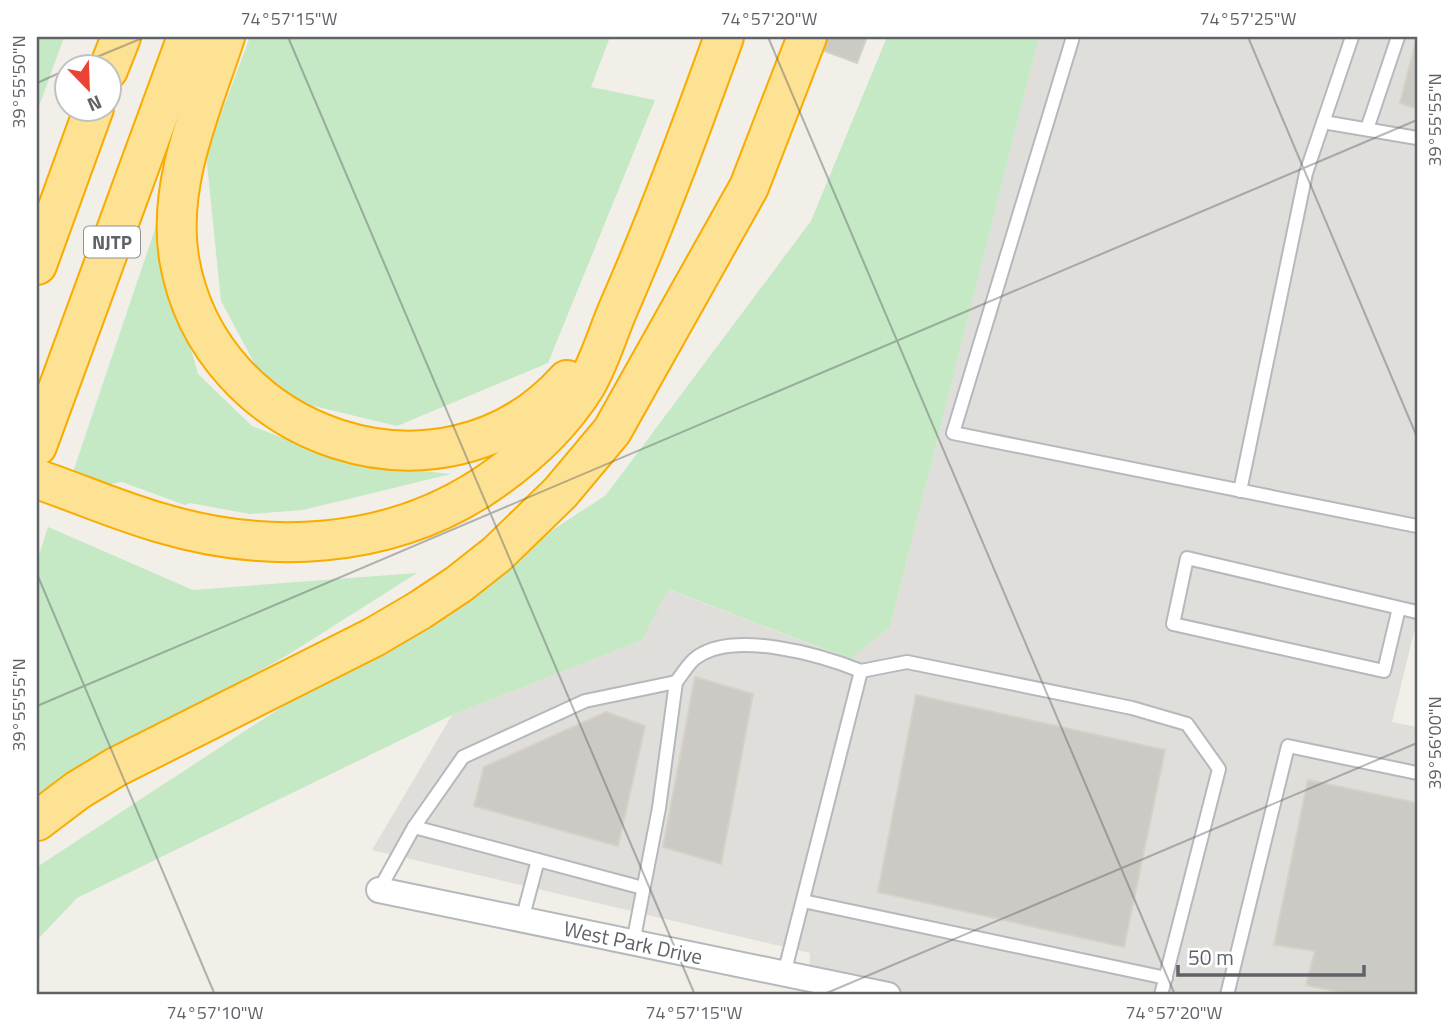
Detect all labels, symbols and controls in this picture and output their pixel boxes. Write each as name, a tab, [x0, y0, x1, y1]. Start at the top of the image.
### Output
text: 74°57'15"W	[241, 5, 338, 32]
text: 74°57'20"W	[721, 5, 818, 32]
text: 74°57'25"W	[1200, 5, 1297, 32]
text: 39°55'50"N	[5, 35, 32, 129]
north arrow	[52, 52, 122, 122]
text: 39°55'55"N	[1421, 73, 1448, 167]
text: N	[83, 88, 107, 120]
road number: NJTP	[84, 226, 140, 258]
text: 39°55'55"N	[5, 658, 32, 752]
text: 39°56'00"N	[1421, 696, 1448, 790]
street label: West Park Drive	[561, 912, 706, 972]
scale bar	[1178, 934, 1363, 978]
text: 50 m	[1188, 941, 1234, 973]
text: 74°57'10"W	[167, 999, 264, 1026]
text: 74°57'15"W	[646, 999, 743, 1026]
text: 74°57'20"W	[1126, 999, 1223, 1026]

